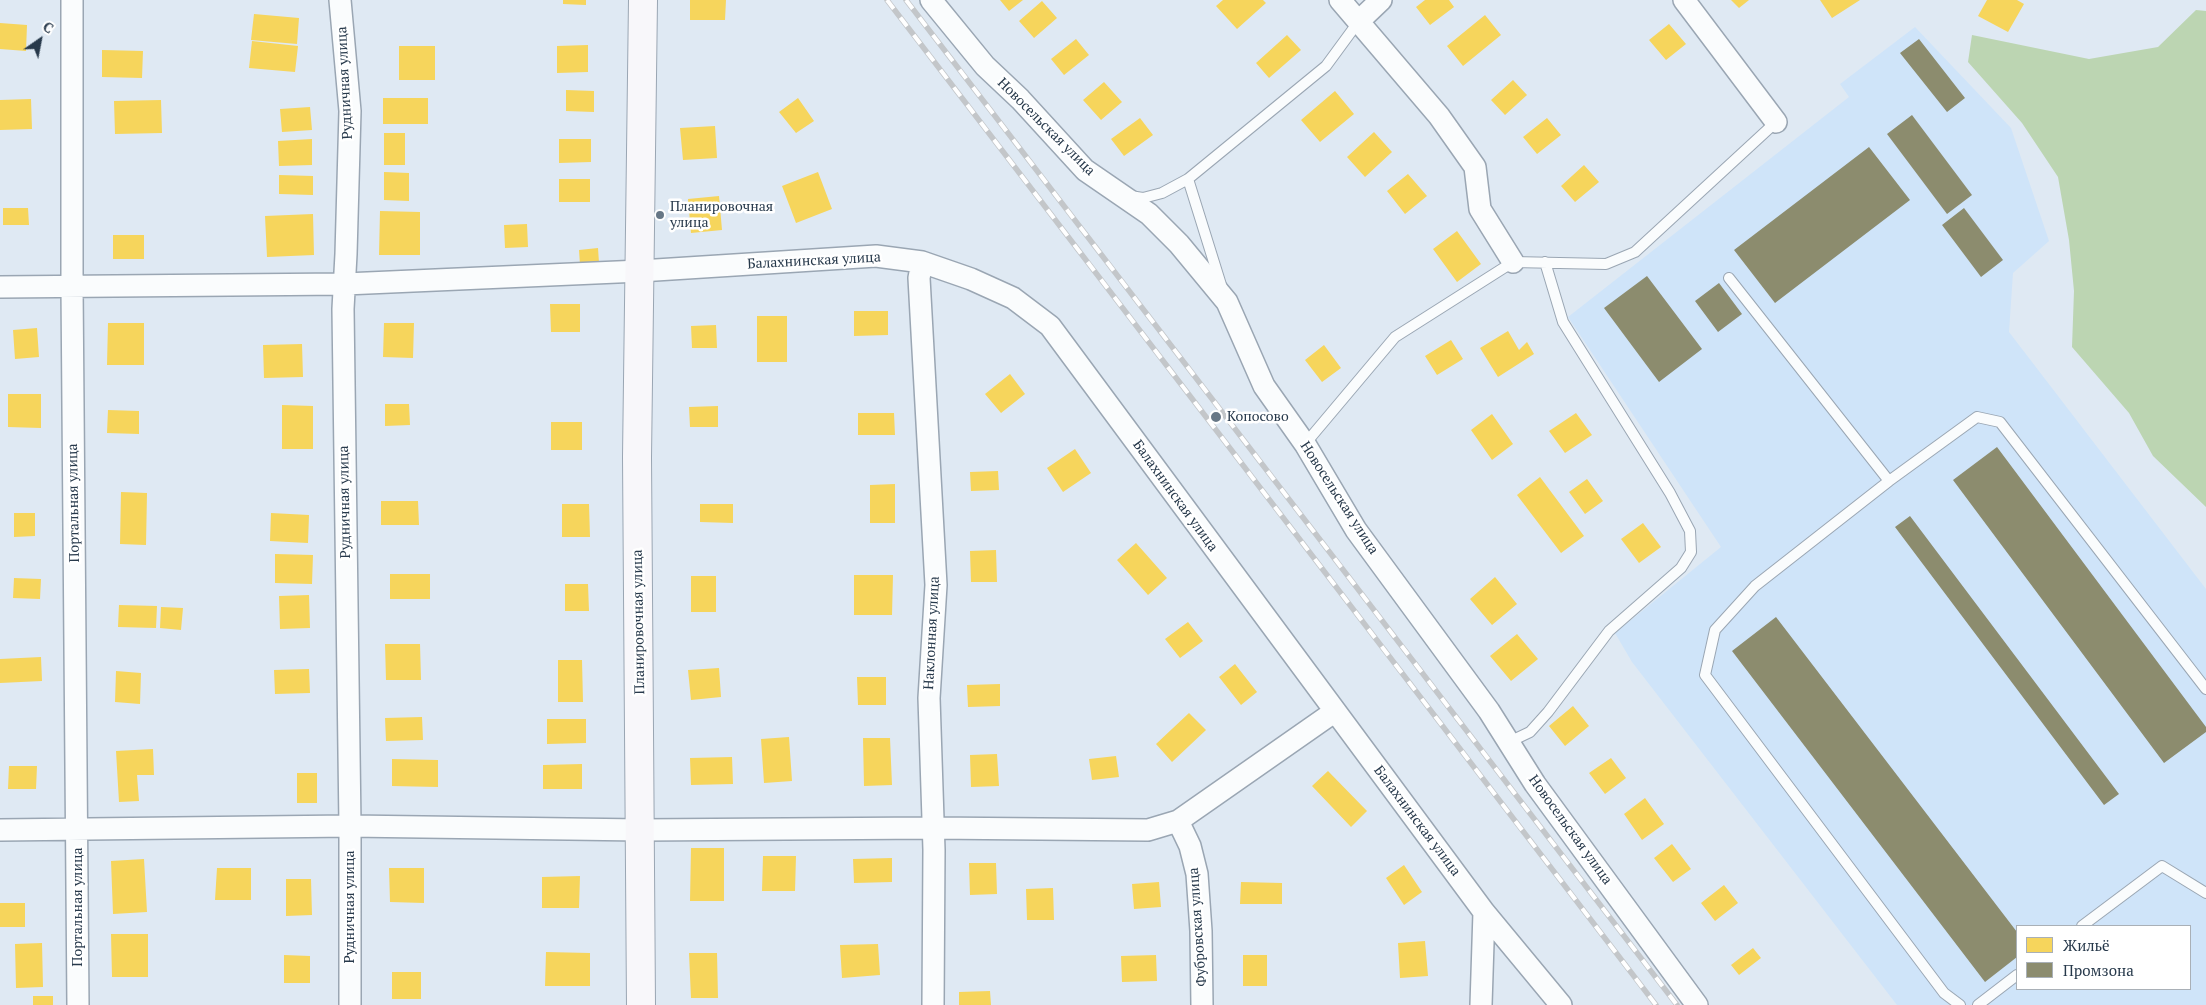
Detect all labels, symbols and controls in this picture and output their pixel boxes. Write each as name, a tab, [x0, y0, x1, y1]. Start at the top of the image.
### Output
north arrow	[15, 15, 65, 65]
text: С	[39, 17, 57, 37]
street label: Рудничная улица	[334, 26, 356, 140]
street label: Новосельская улица	[994, 75, 1098, 179]
place label: Планировочная улица	[670, 199, 773, 232]
marker: Планировочная улица	[654, 209, 666, 221]
street label: Балахнинская улица	[747, 249, 881, 273]
place label: Копосово	[1227, 409, 1289, 425]
marker: Копосово	[1209, 410, 1223, 424]
street label: Балахнинская улица	[1129, 437, 1221, 555]
street label: Новосельская улица	[1296, 438, 1382, 558]
street label: Портальная улица	[65, 443, 83, 563]
street label: Рудничная улица	[336, 445, 354, 559]
street label: Планировочная улица	[629, 549, 649, 695]
street label: Наклонная улица	[921, 576, 943, 690]
street label: Балахнинская улица	[1370, 763, 1464, 879]
street label: Новосельская улица	[1525, 772, 1615, 888]
street label: Портальная улица	[70, 847, 86, 967]
street label: Рудничная улица	[342, 850, 358, 964]
street label: Фубровская улица	[1185, 867, 1211, 987]
legend	[2016, 925, 2191, 990]
text: Жильё	[2063, 935, 2110, 955]
text: Промзона	[2063, 960, 2134, 980]

